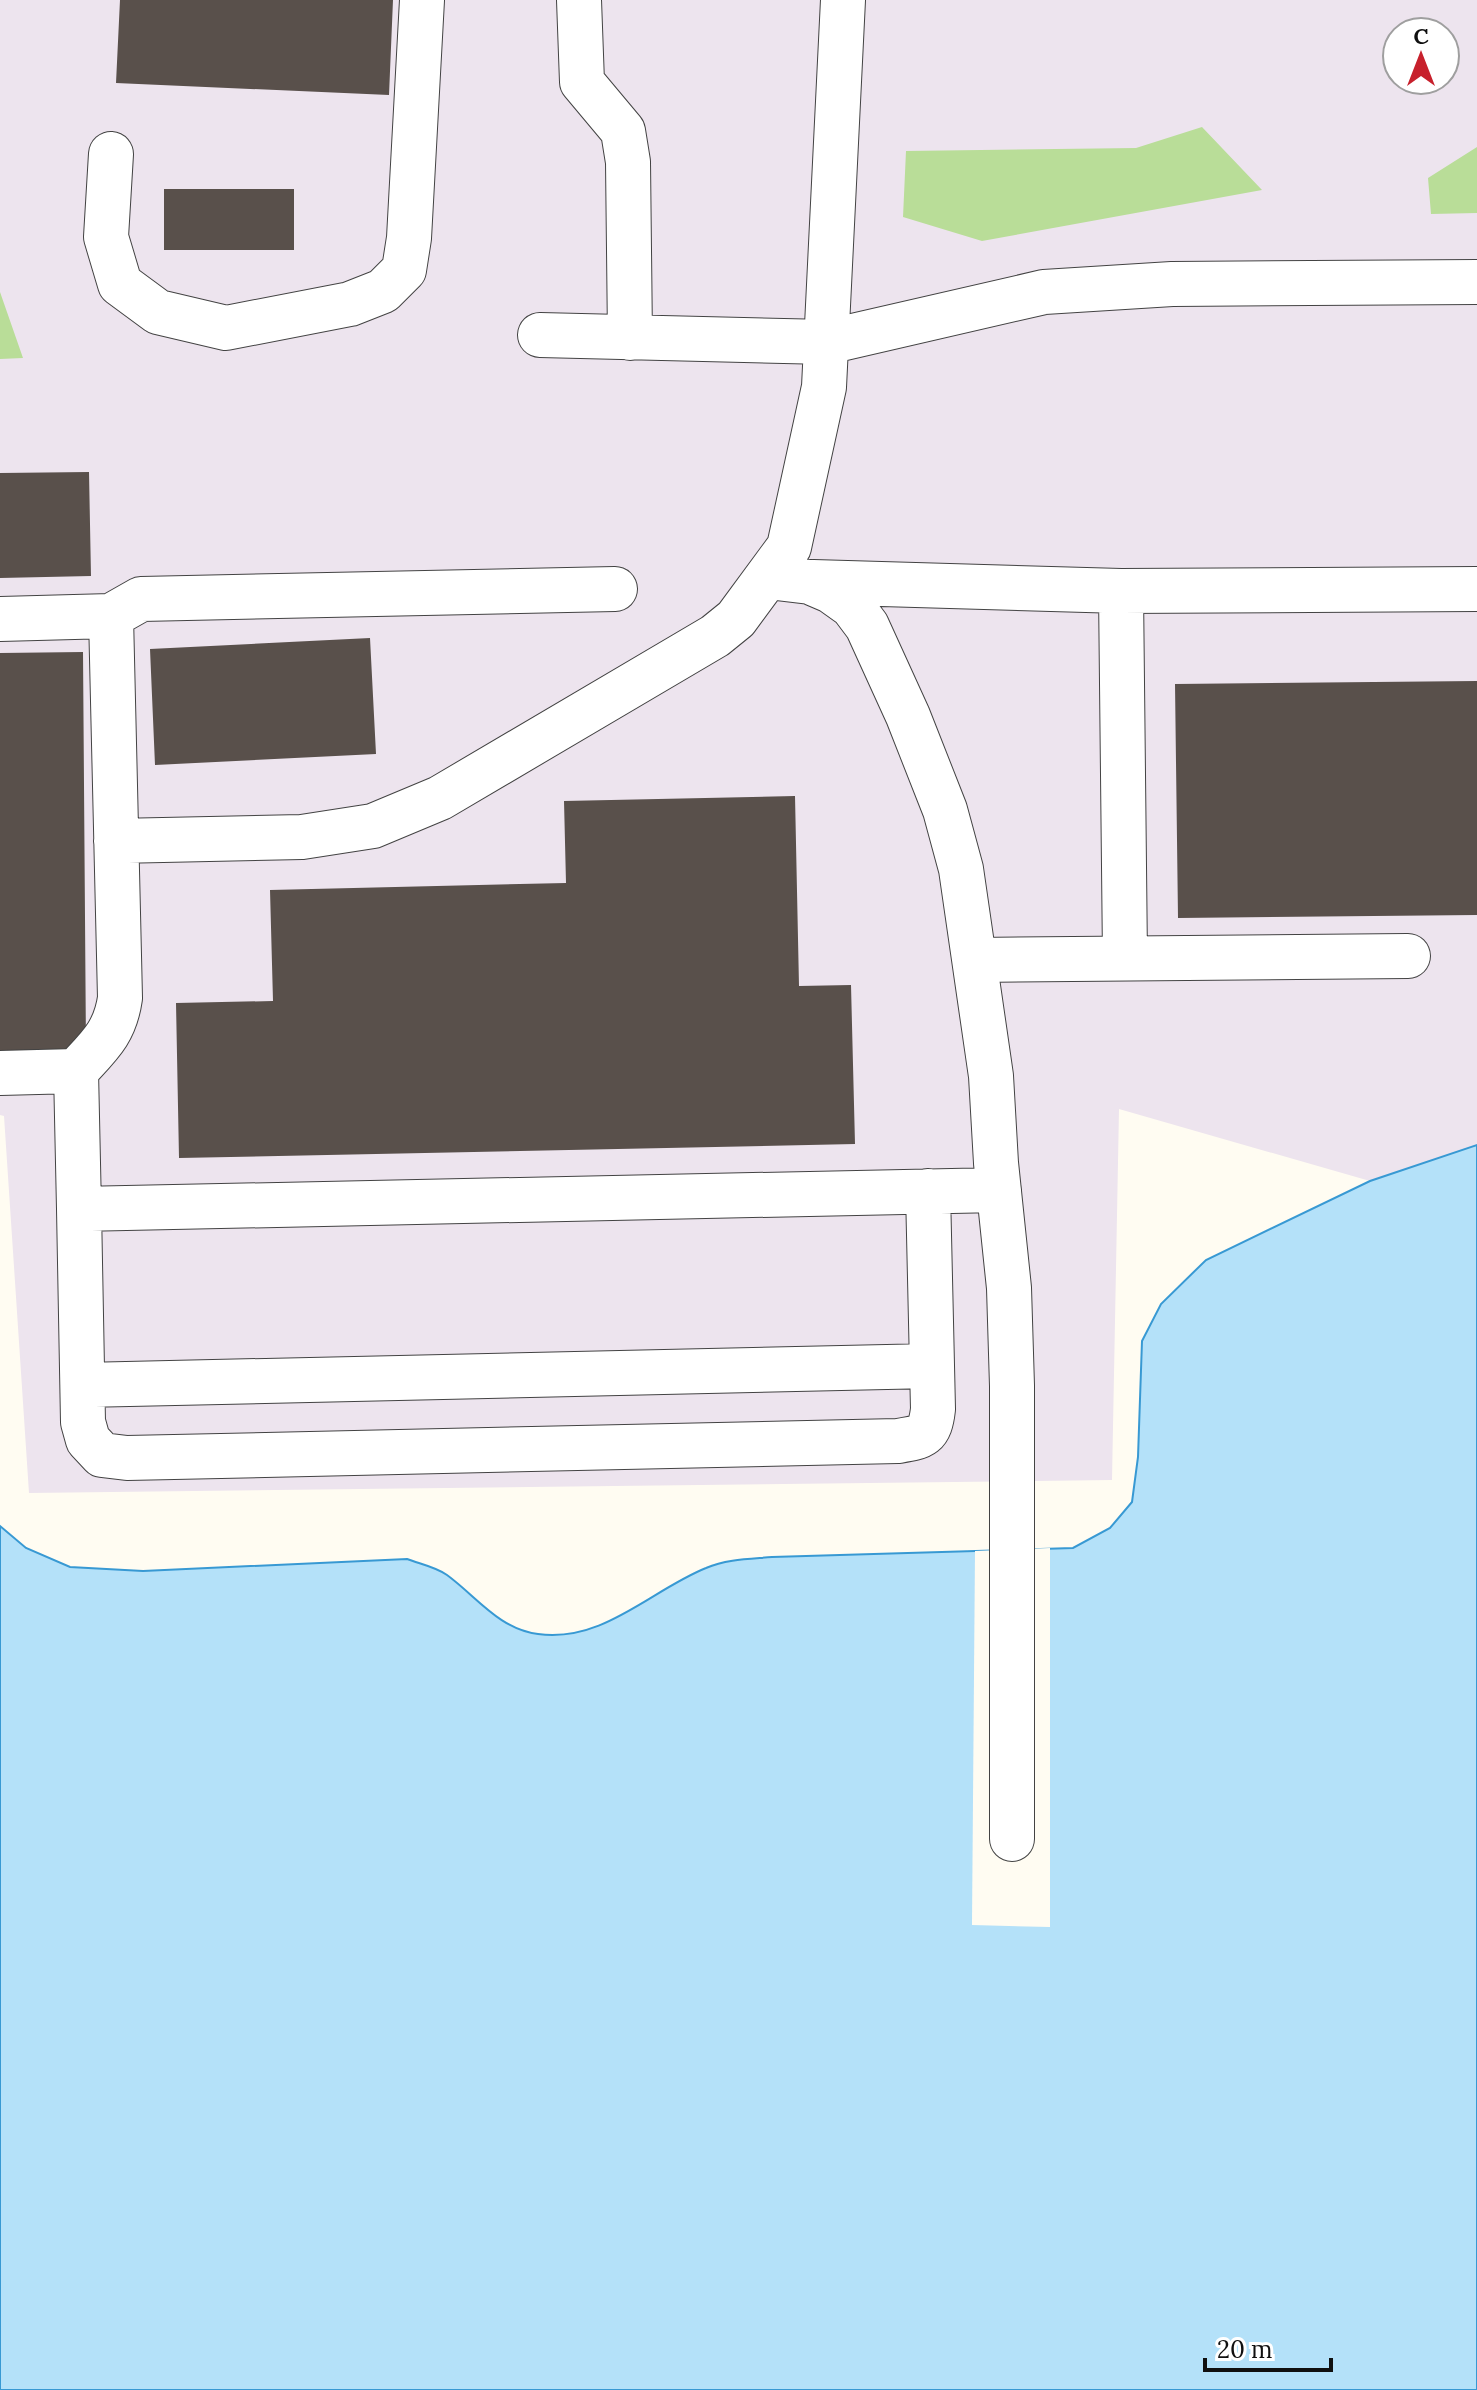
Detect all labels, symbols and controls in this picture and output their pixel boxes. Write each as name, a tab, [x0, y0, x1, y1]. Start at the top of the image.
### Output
north arrow	[1381, 16, 1461, 96]
text: С	[1413, 22, 1429, 50]
scale bar	[1205, 2322, 1331, 2372]
text: 20 m	[1217, 2334, 1273, 2365]

